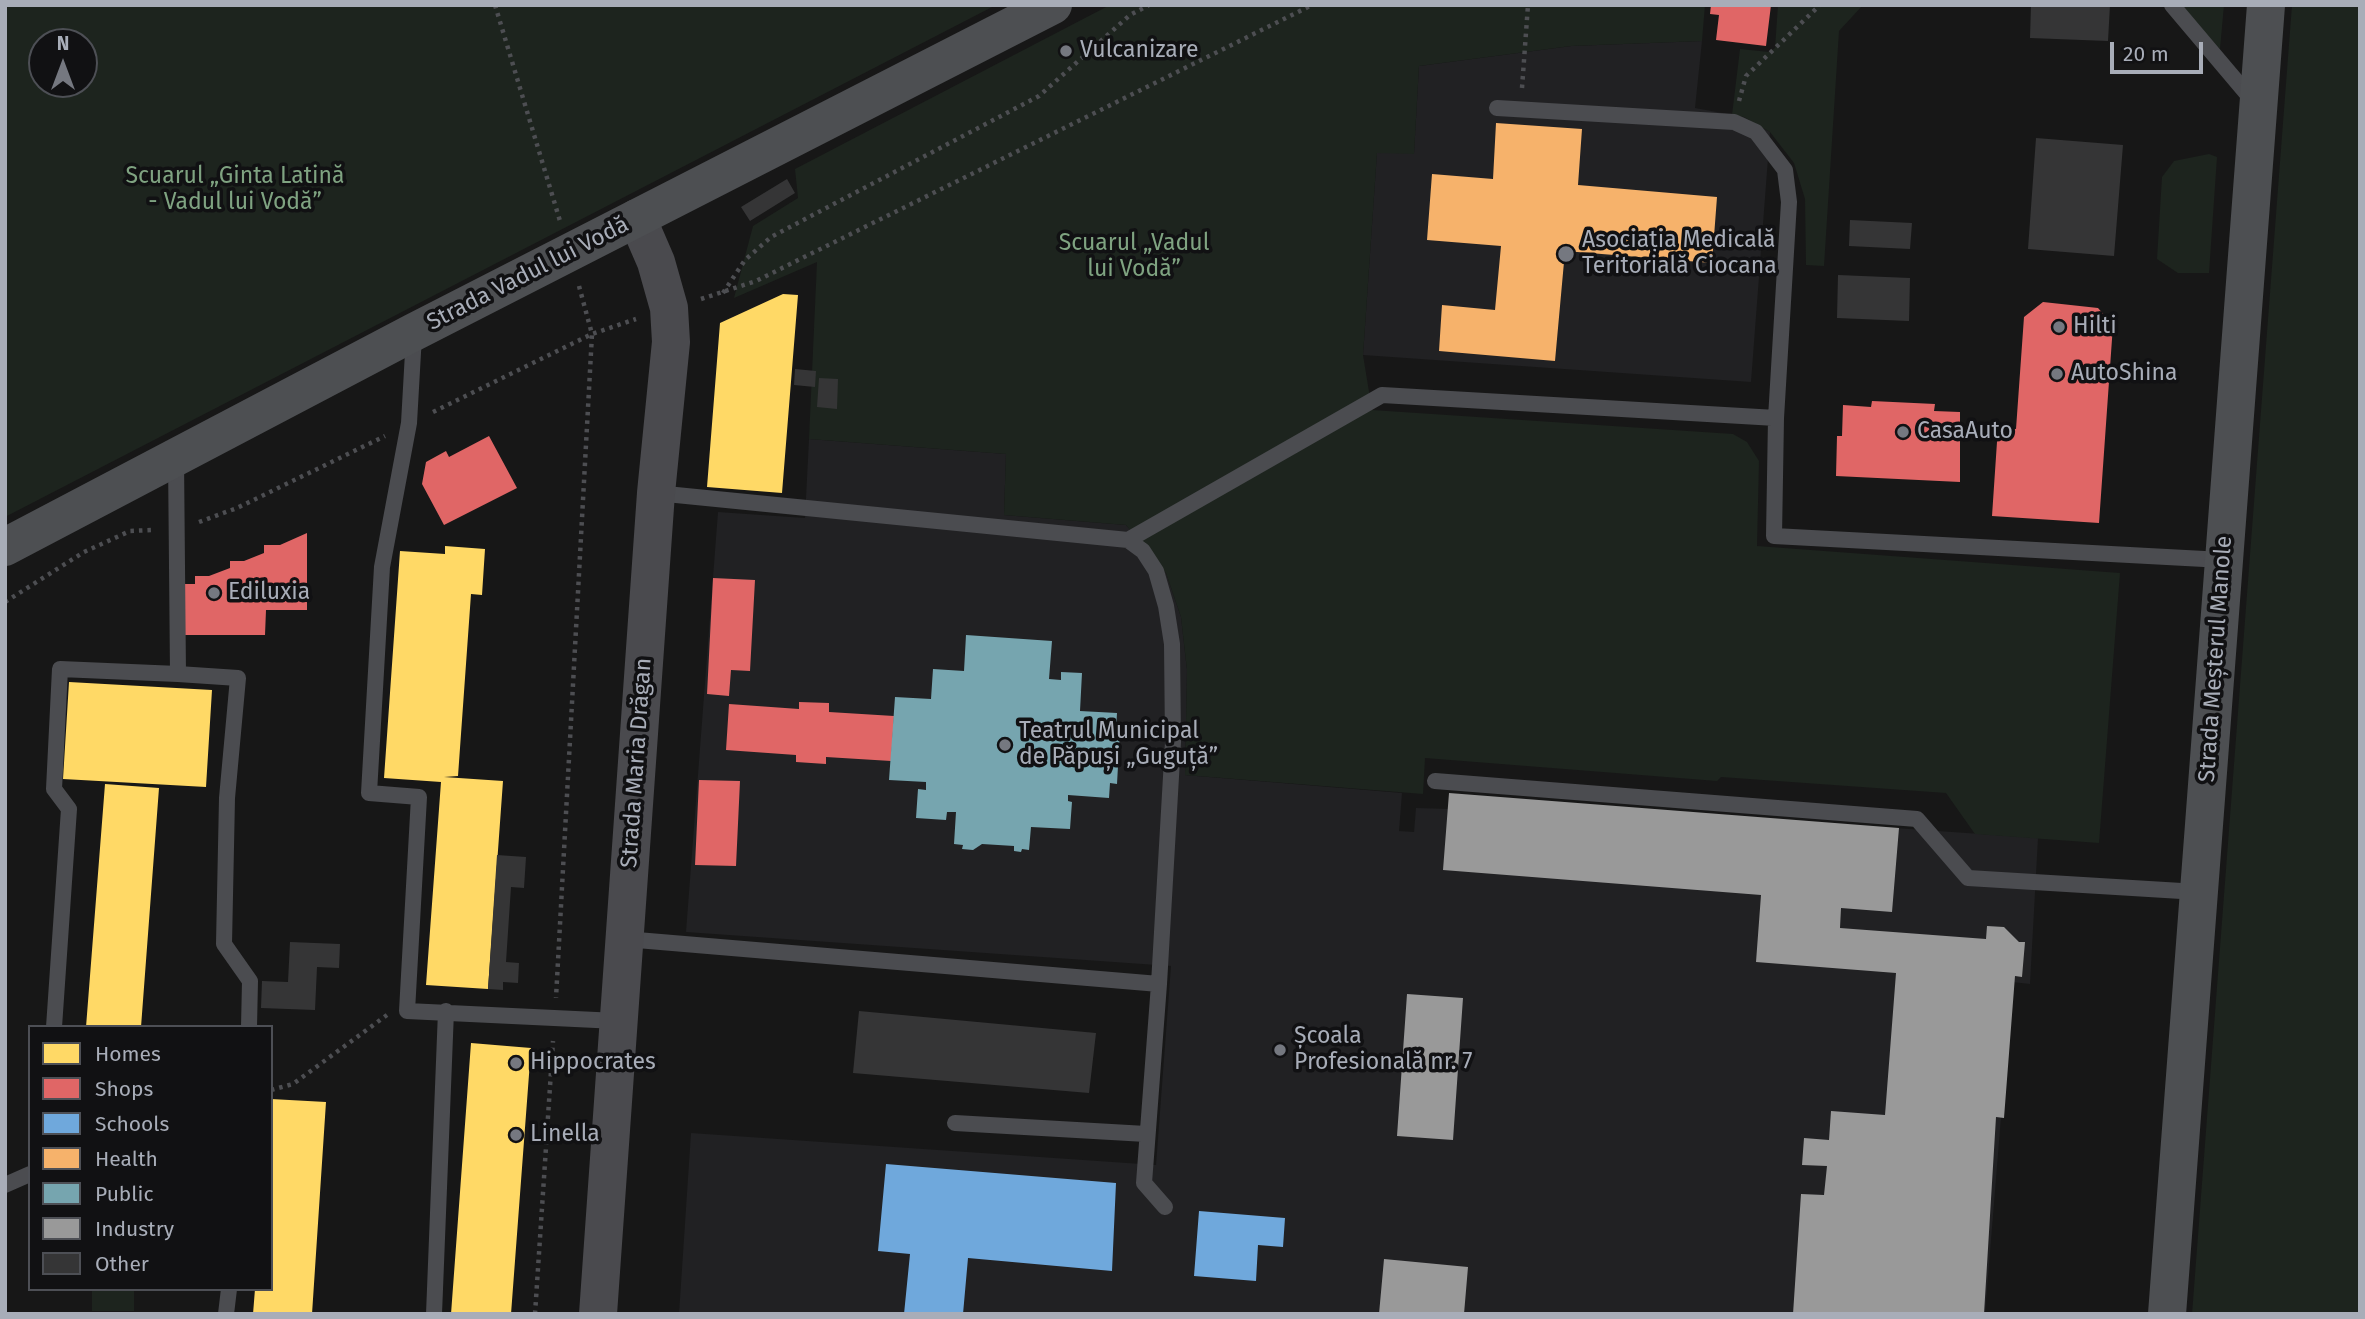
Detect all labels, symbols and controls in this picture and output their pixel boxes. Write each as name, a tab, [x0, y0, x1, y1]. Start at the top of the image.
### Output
north arrow	[28, 28, 98, 98]
scale bar	[2113, 28, 2206, 72]
text: N	[57, 32, 69, 55]
place label: Vulcanizare	[1080, 37, 1199, 65]
text: 20 m	[2123, 41, 2169, 67]
marker: Vulcanizare	[1058, 43, 1074, 59]
park label: Scuarul „Ginta Latină - Vadul lui Vodă”	[126, 163, 344, 217]
street label: Strada Vadul lui Vodă	[422, 211, 634, 337]
place label: Asociația Medicală Teritorială Ciocana	[1582, 227, 1777, 281]
park label: Scuarul „Vadul lui Vodă”	[1059, 230, 1209, 284]
marker: Asociația Medicală Teritorială Ciocana	[1556, 244, 1576, 264]
place label: Hilti	[2073, 313, 2117, 341]
marker: Hilti	[2051, 319, 2067, 335]
place label: AutoShina	[2071, 360, 2177, 388]
marker: AutoShina	[2049, 366, 2065, 382]
place label: CasaAuto	[1917, 418, 2013, 446]
marker: CasaAuto	[1895, 424, 1911, 440]
street label: Strada Meșterul Manole	[2194, 535, 2238, 783]
place label: Ediluxia	[228, 579, 310, 607]
marker: Ediluxia	[206, 585, 222, 601]
street label: Strada Maria Drăgan	[616, 657, 658, 869]
place label: Teatrul Municipal de Păpuși „Guguță”	[1019, 718, 1218, 772]
marker: Teatrul Municipal de Păpuși „Guguță”	[997, 737, 1013, 753]
place label: Școala Profesională nr. 7	[1294, 1023, 1473, 1077]
legend	[28, 1025, 273, 1291]
text: Homes	[95, 1041, 161, 1067]
marker: Școala Profesională nr. 7	[1272, 1042, 1288, 1058]
place label: Hippocrates	[530, 1049, 656, 1077]
marker: Hippocrates	[508, 1055, 524, 1071]
text: Shops	[95, 1076, 153, 1102]
text: Schools	[95, 1111, 169, 1137]
place label: Linella	[530, 1121, 600, 1149]
marker: Linella	[508, 1127, 524, 1143]
text: Health	[95, 1146, 158, 1172]
text: Public	[95, 1181, 153, 1207]
text: Industry	[95, 1216, 174, 1242]
text: Other	[95, 1251, 149, 1277]

